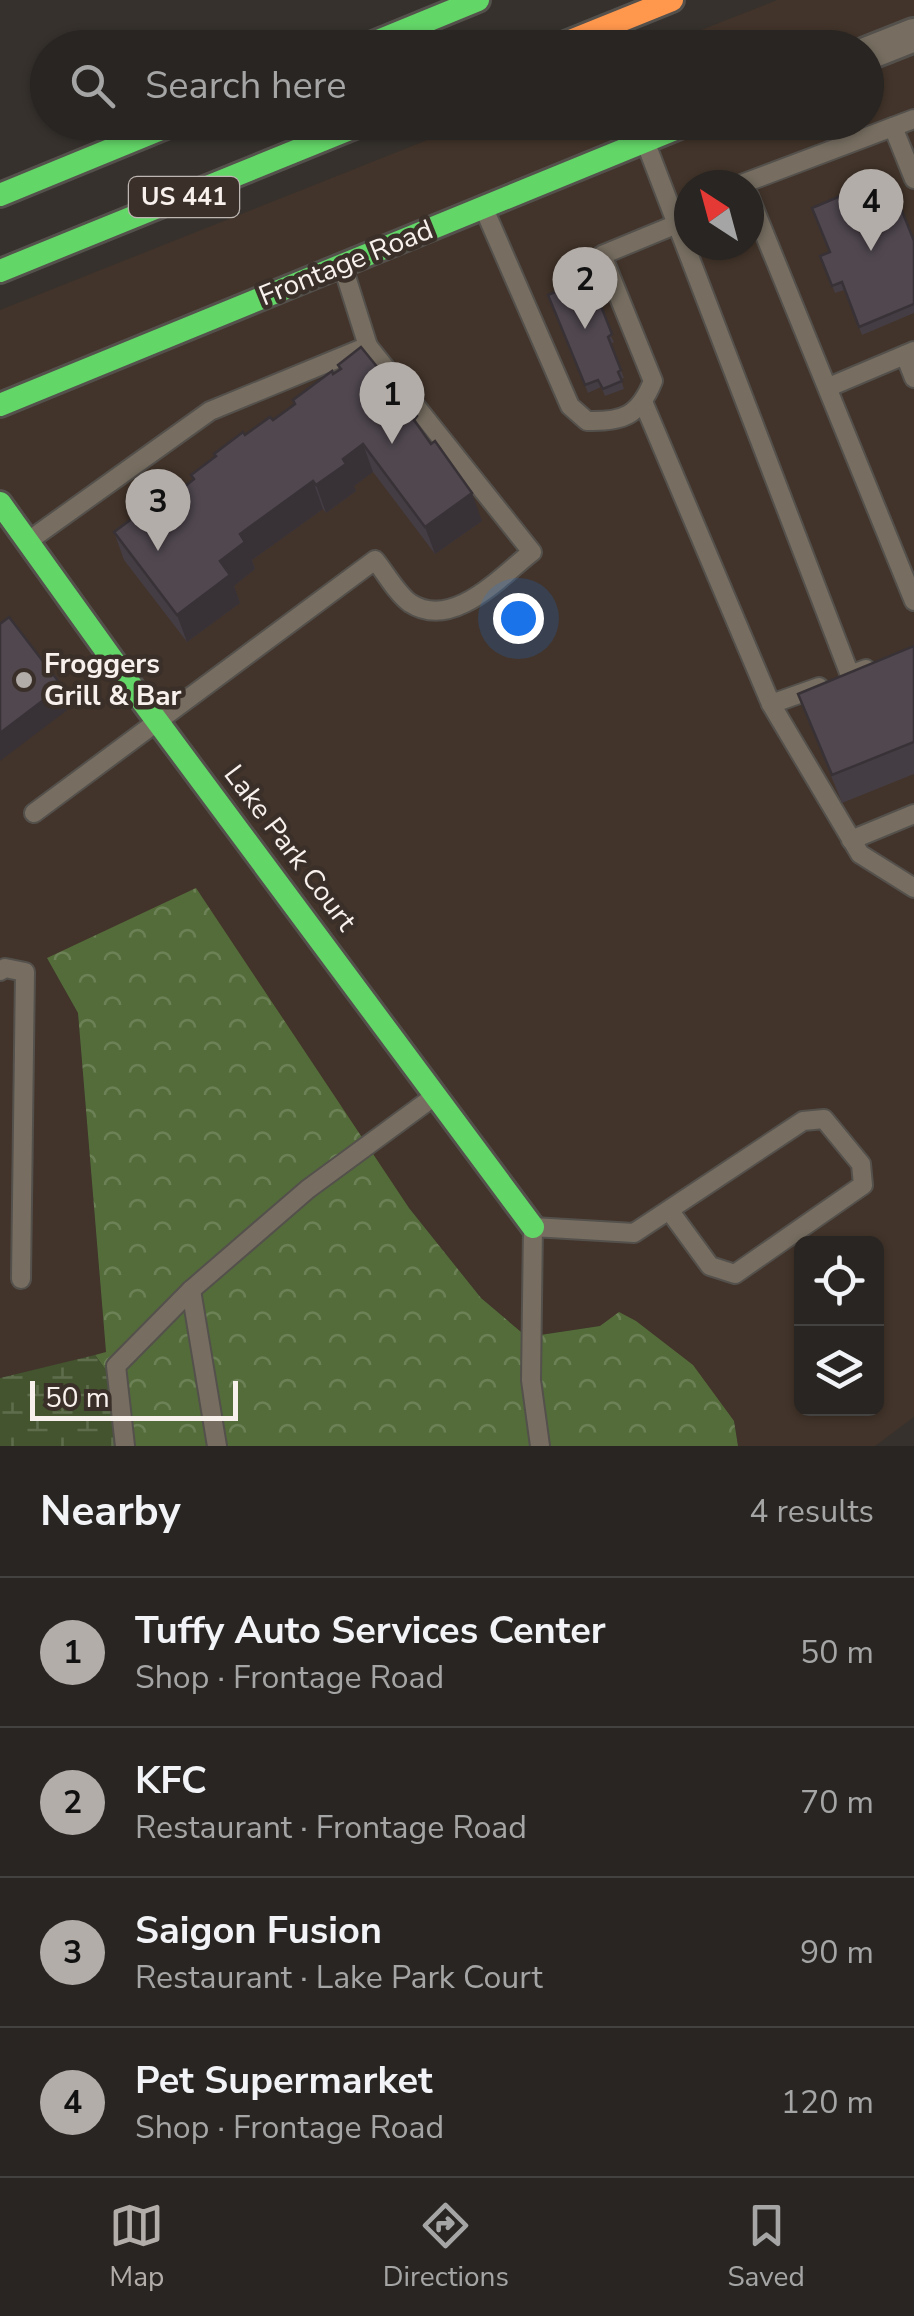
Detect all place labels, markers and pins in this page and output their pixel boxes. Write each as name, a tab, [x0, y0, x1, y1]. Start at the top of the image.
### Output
pin: 4	[838, 168, 904, 251]
pin: 2	[552, 246, 618, 329]
pin: 1	[360, 362, 424, 444]
pin: 3	[126, 468, 190, 551]
place label: Froggers Grill & Bar	[44, 645, 182, 715]
marker: Froggers Grill & Bar	[13, 669, 35, 691]

